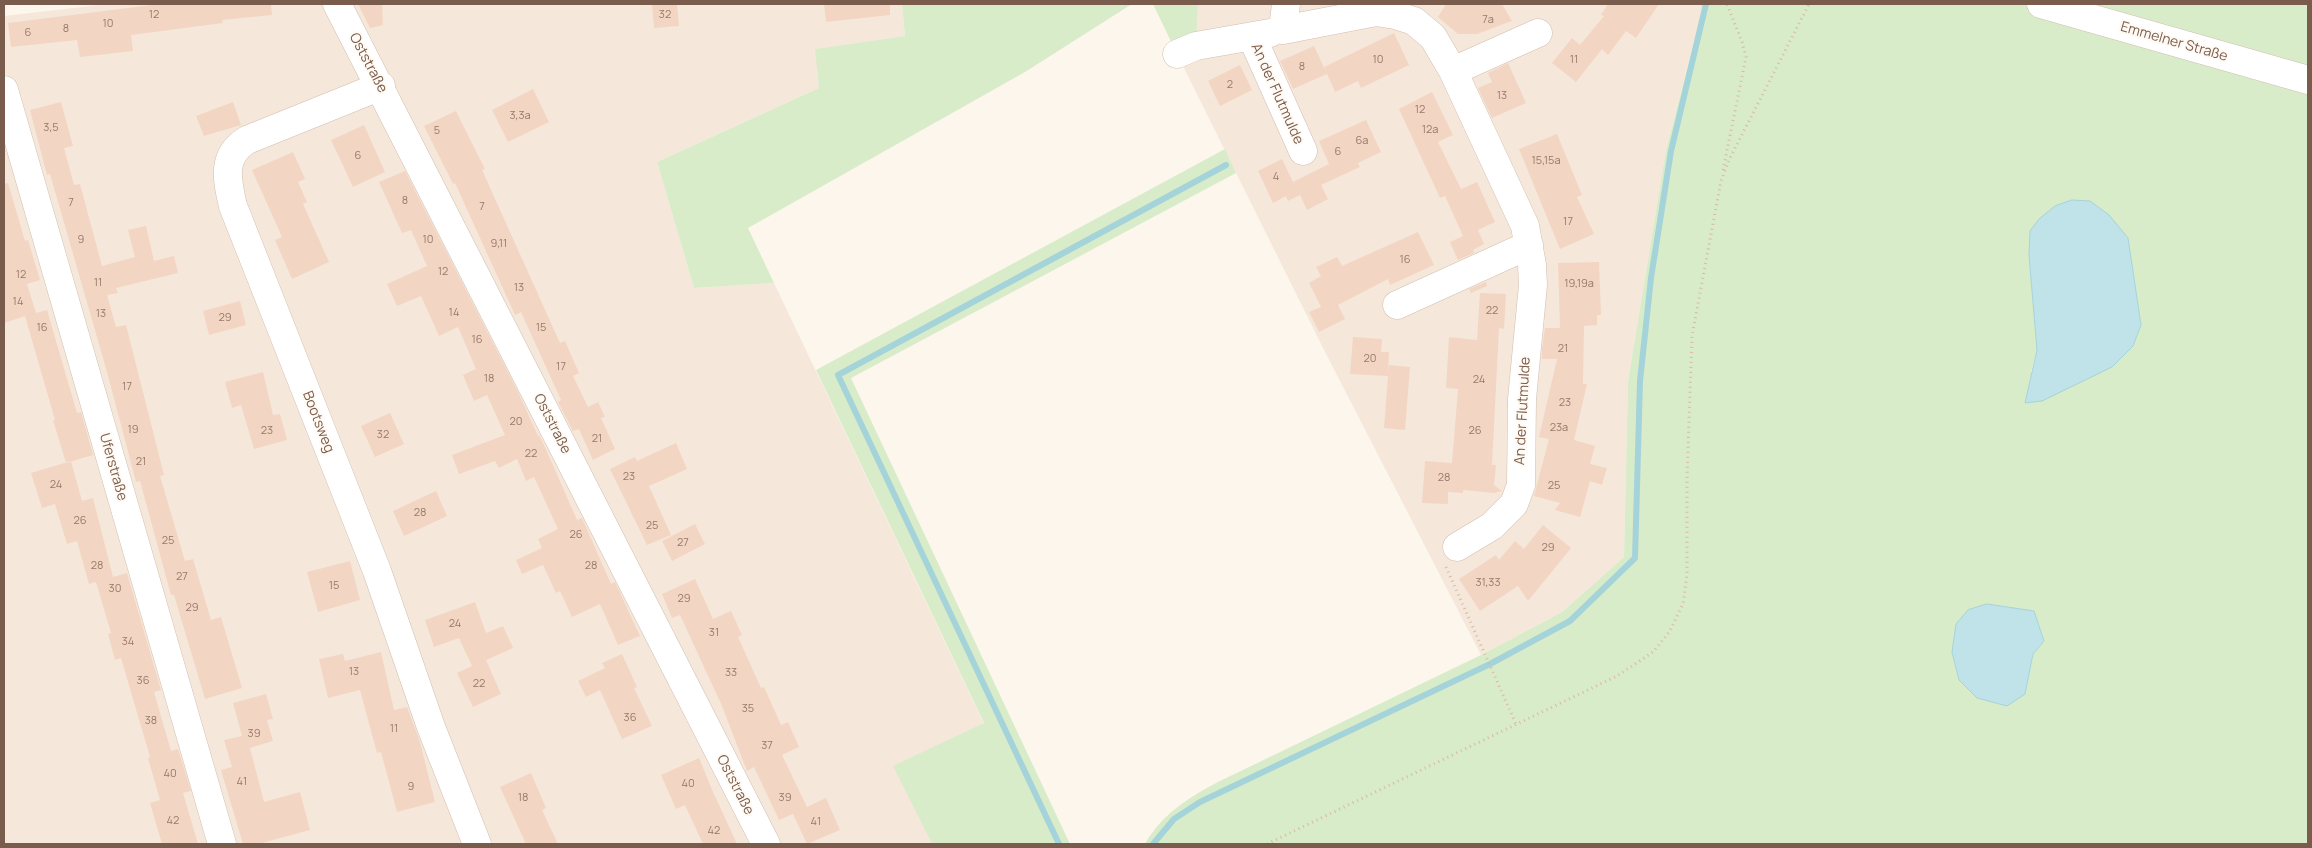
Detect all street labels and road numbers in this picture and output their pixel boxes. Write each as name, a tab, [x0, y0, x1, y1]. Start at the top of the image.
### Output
street label: Emmelner Straße	[2118, 19, 2230, 65]
street label: Oststraße	[345, 30, 391, 96]
street label: An der Flutmulde	[1247, 41, 1307, 147]
street label: An der Flutmulde	[1512, 356, 1534, 466]
street label: Bootsweg	[299, 389, 337, 455]
street label: Oststraße	[530, 391, 574, 457]
street label: Uferstraße	[95, 431, 131, 503]
street label: Oststraße	[713, 752, 757, 818]

